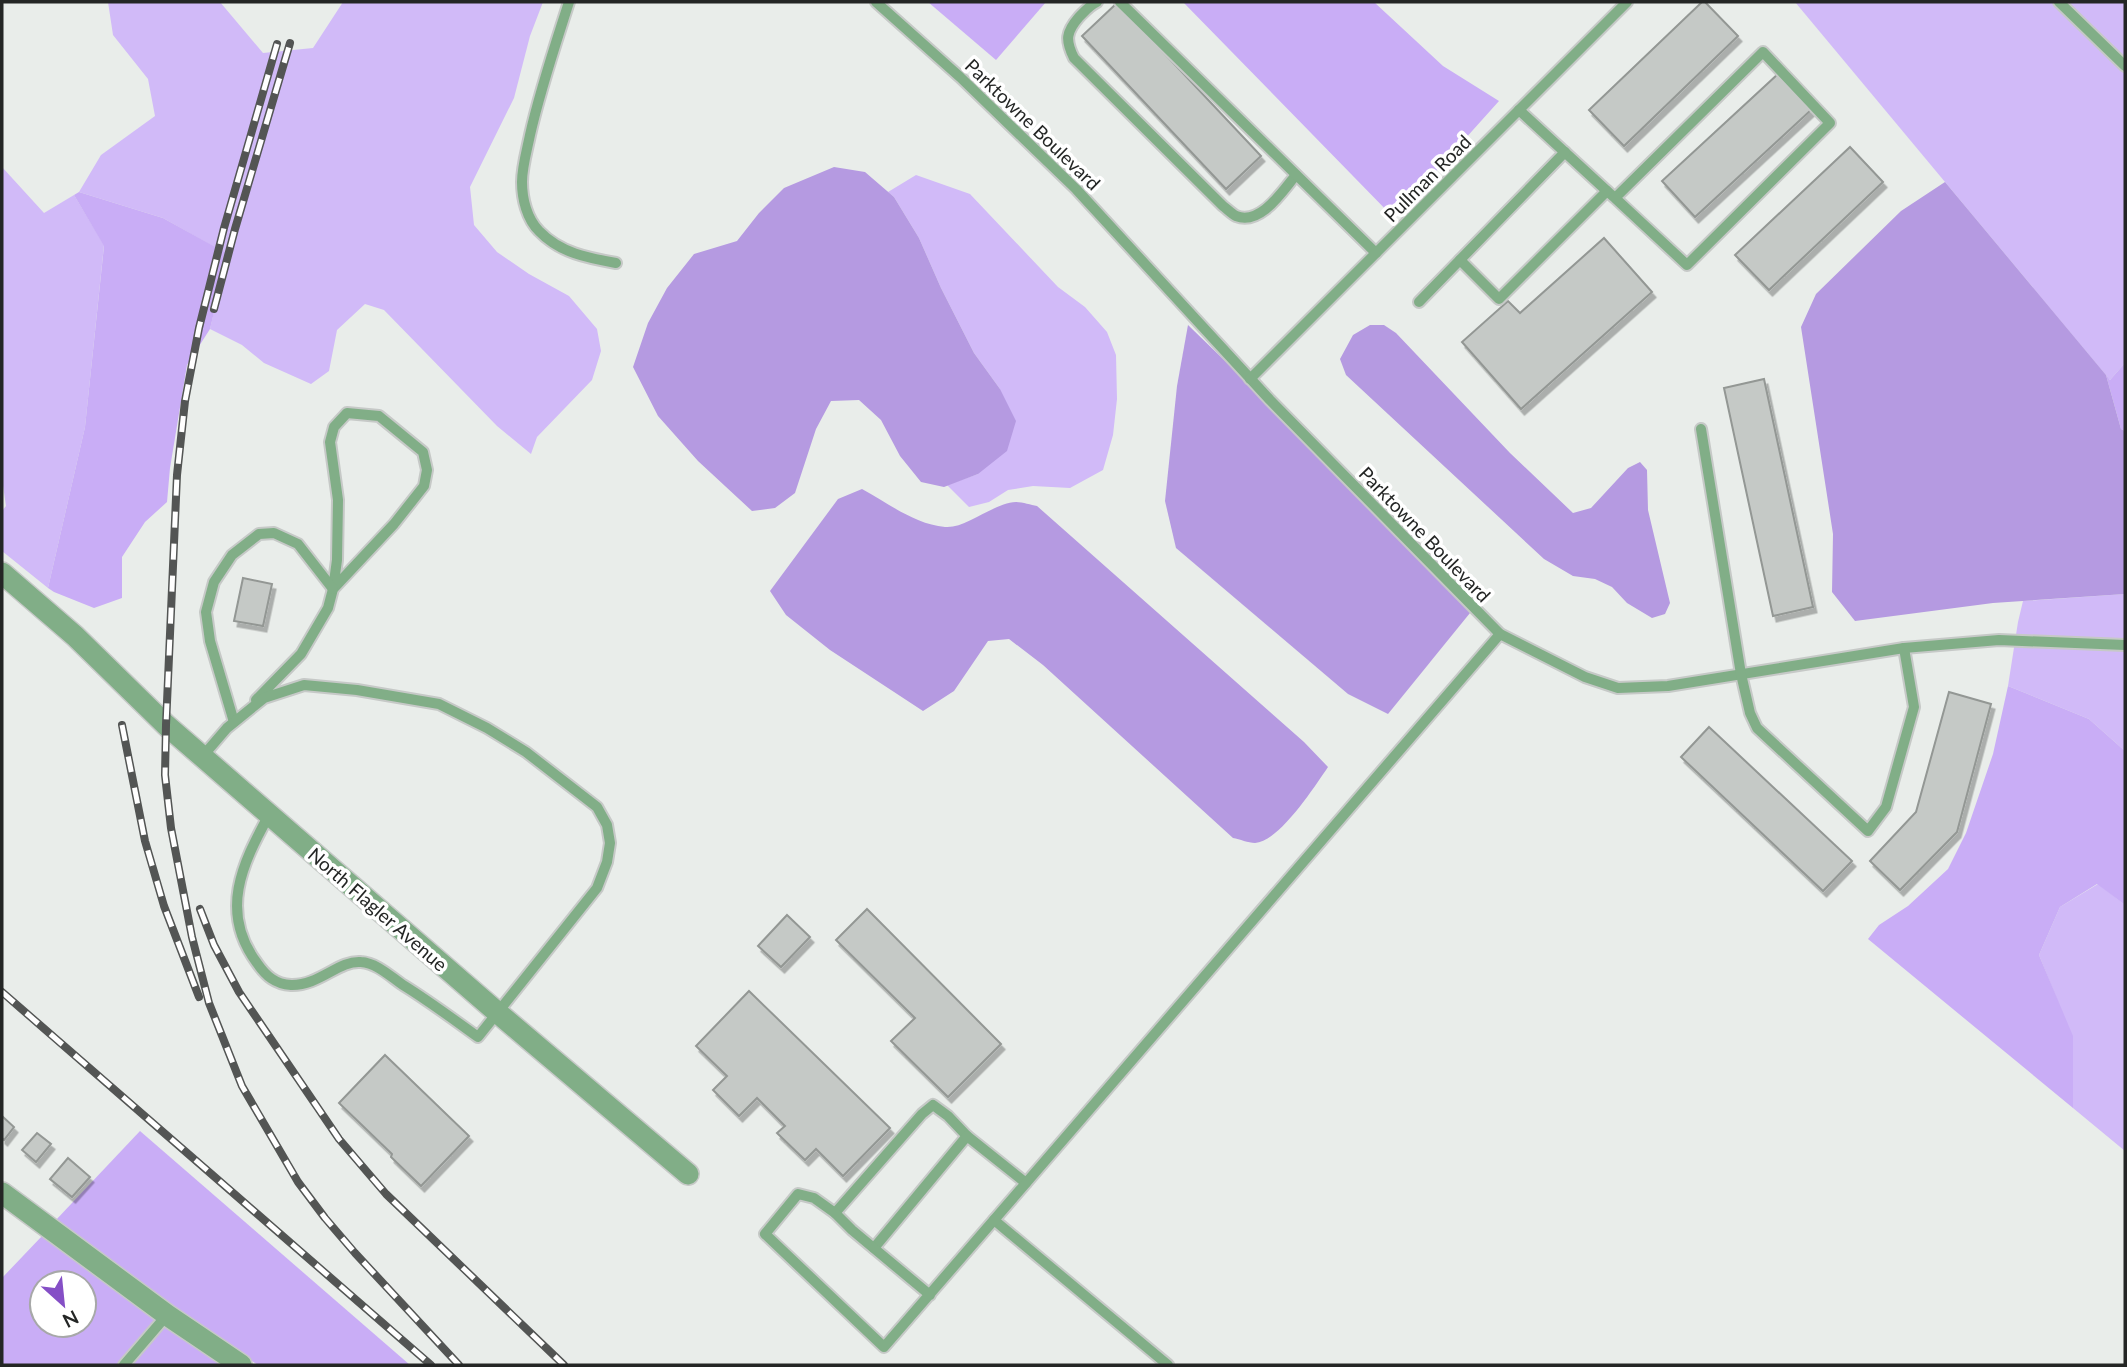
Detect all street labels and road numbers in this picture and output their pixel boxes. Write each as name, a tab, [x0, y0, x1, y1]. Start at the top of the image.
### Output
street label: Parktowne Boulevard	[961, 54, 1105, 194]
street label: Pullman Road	[1379, 130, 1475, 226]
street label: Parktowne Boulevard	[1355, 462, 1495, 606]
street label: North Flagler Avenue	[304, 842, 452, 976]

